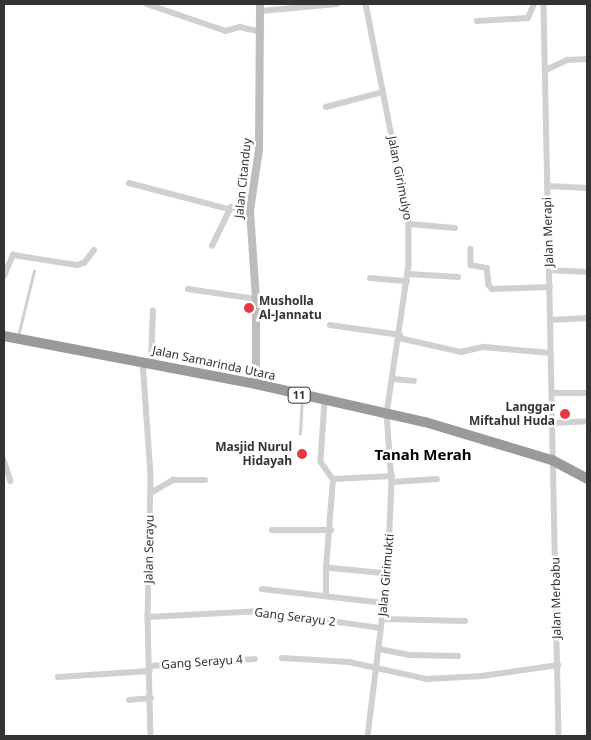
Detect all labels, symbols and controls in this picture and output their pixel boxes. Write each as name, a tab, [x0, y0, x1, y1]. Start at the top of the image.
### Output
street label: Jalan Girimulyo	[385, 135, 415, 221]
street label: Jalan Citanduy	[232, 137, 254, 219]
street label: Jalan Merapi	[540, 197, 556, 267]
place label: Musholla Al-Jannatu	[259, 294, 322, 322]
marker: Musholla Al-Jannatu	[243, 302, 255, 314]
street label: Jalan Samarinda Utara	[151, 343, 277, 383]
road number: 11	[286, 386, 312, 404]
place label: Langgar Miftahul Huda	[469, 400, 555, 428]
marker: Langgar Miftahul Huda	[559, 408, 571, 420]
place label: Masjid Nurul Hidayah	[215, 440, 292, 468]
district label: Tanah Merah	[374, 446, 472, 464]
marker: Masjid Nurul Hidayah	[296, 448, 308, 460]
street label: Jalan Serayu	[141, 515, 157, 583]
street label: Jalan Girimukti	[375, 533, 397, 617]
street label: Jalan Merbabu	[548, 557, 564, 639]
street label: Gang Serayu 2	[254, 605, 336, 629]
street label: Gang Serayu 4	[161, 652, 243, 672]

